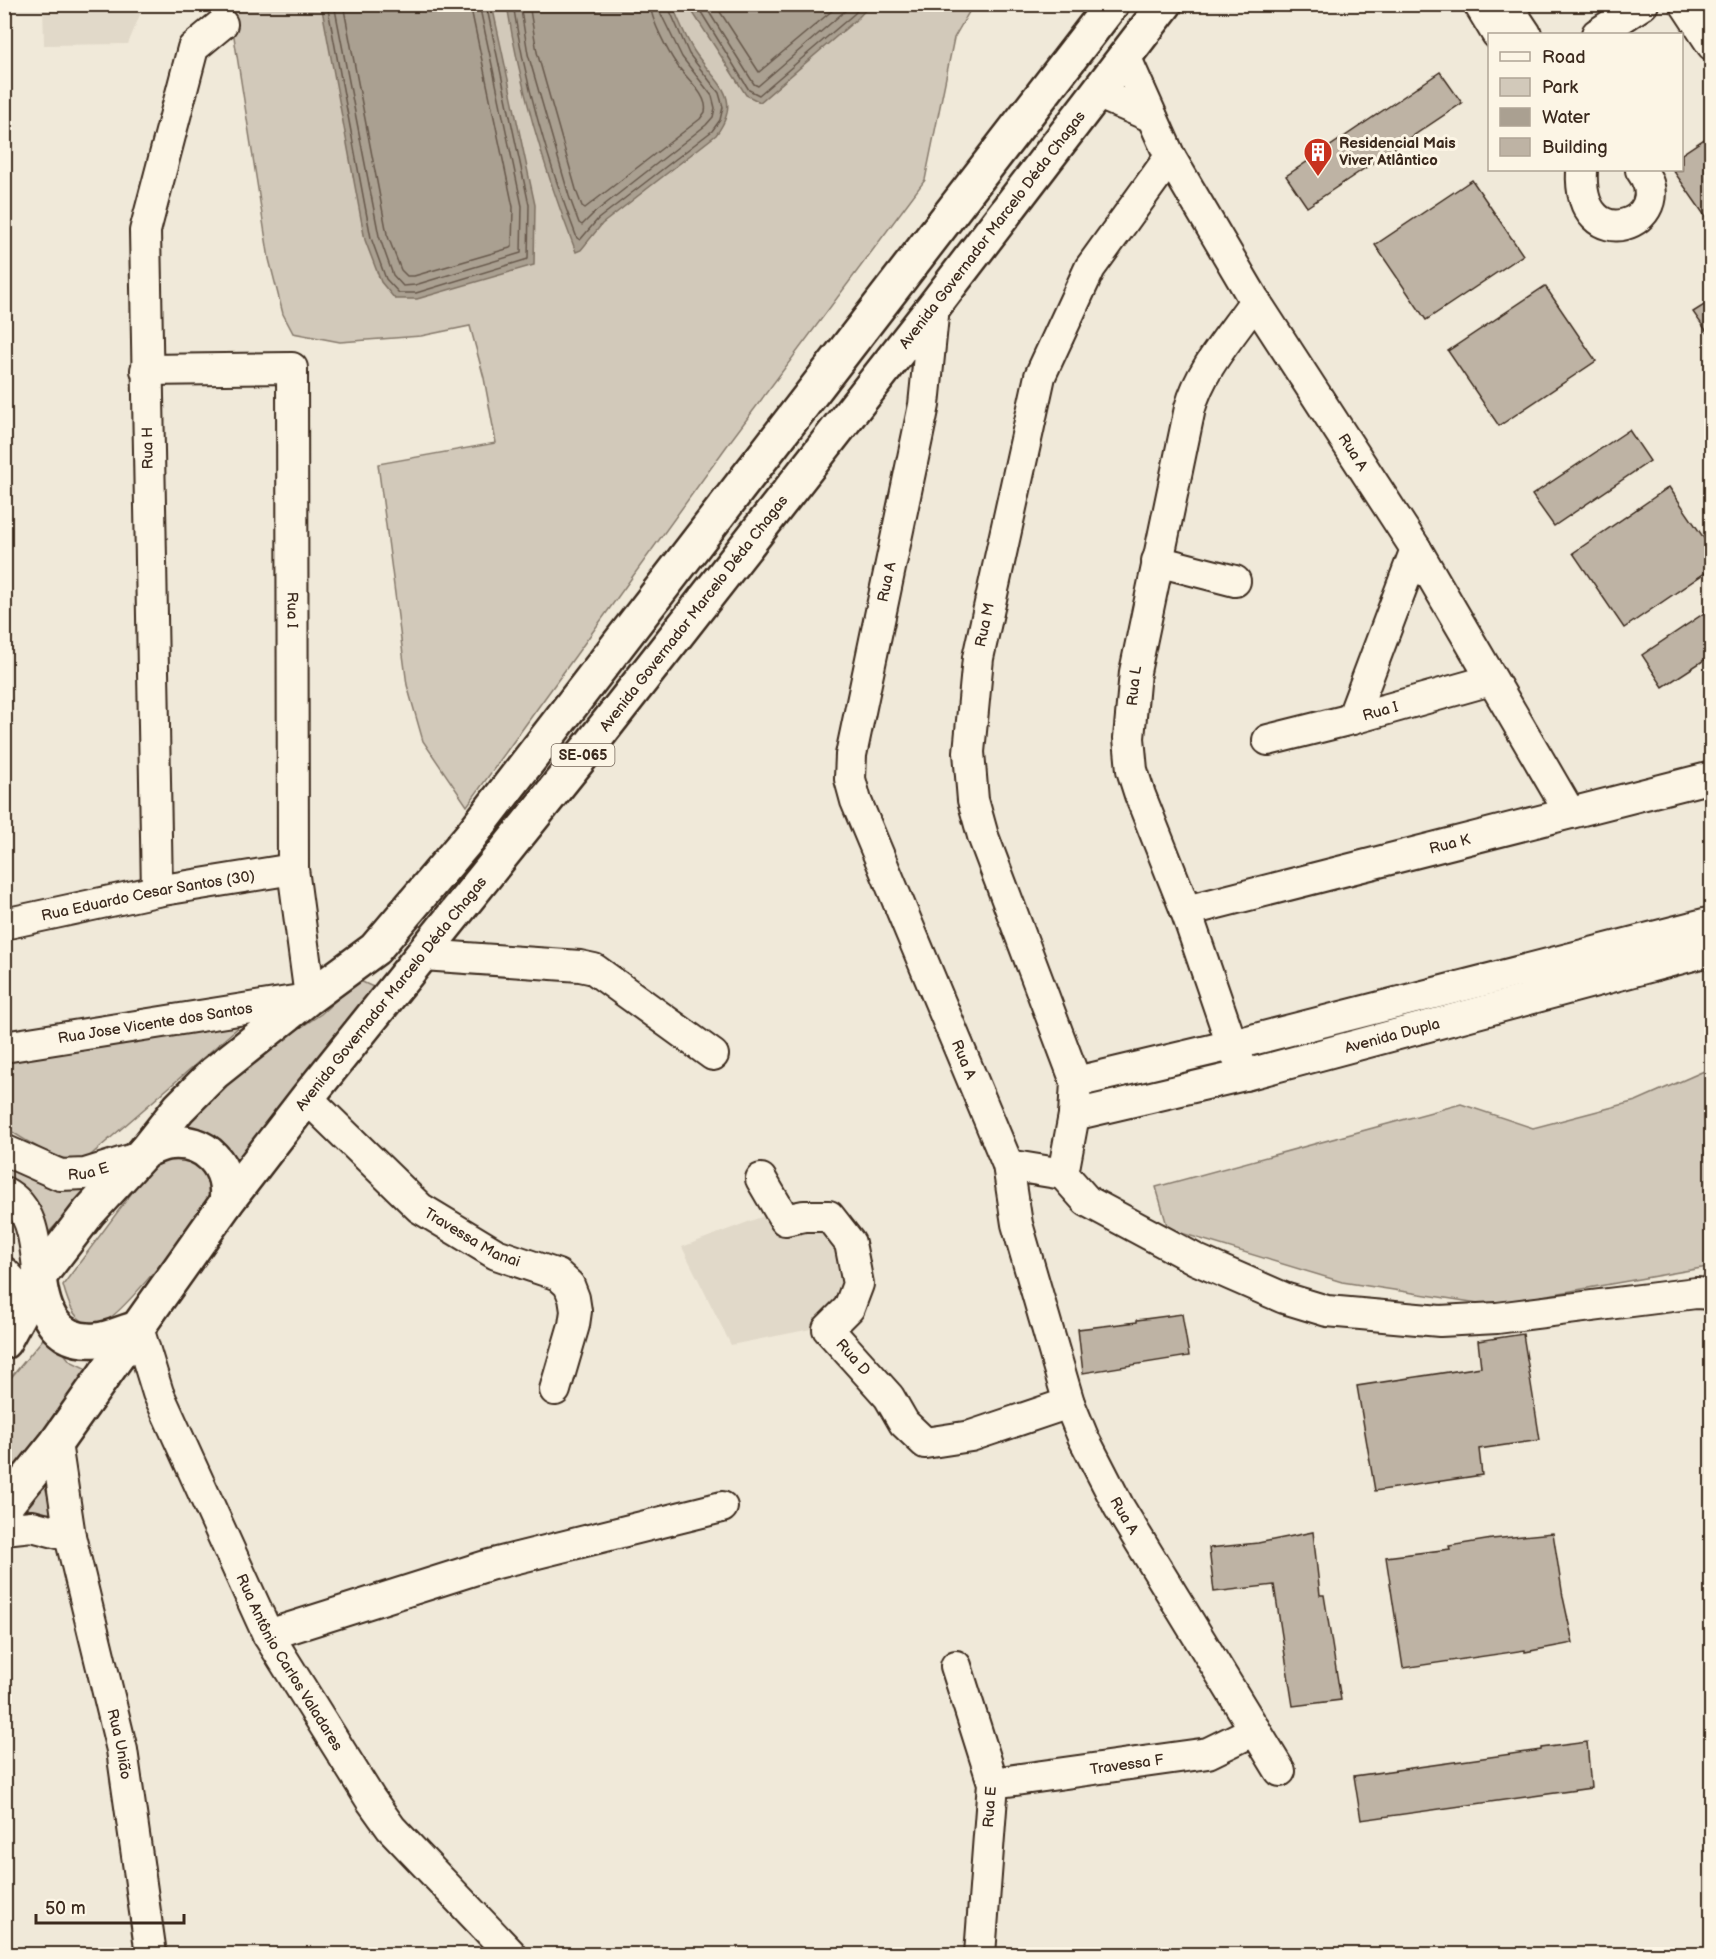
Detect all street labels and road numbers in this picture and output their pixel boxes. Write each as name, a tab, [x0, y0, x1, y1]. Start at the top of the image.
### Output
street label: Avenida Governador Marcelo Déda Chagas	[895, 107, 1090, 352]
street label: Rua H	[138, 427, 158, 469]
street label: Rua A	[1334, 430, 1373, 475]
street label: Avenida Governador Marcelo Déda Chagas	[595, 491, 792, 735]
street label: Rua A	[873, 559, 901, 604]
street label: Rua I	[283, 592, 302, 628]
street label: Rua M	[971, 601, 999, 649]
street label: Rua L	[1122, 664, 1146, 707]
street label: Rua I	[1360, 697, 1401, 725]
road number: SE-065	[552, 744, 614, 766]
street label: Rua K	[1427, 829, 1472, 858]
street label: Rua Eduardo Cesar Santos (30)	[40, 866, 256, 925]
street label: Avenida Governador Marcelo Déda Chagas	[291, 872, 491, 1114]
street label: Rua Jose Vicente dos Santos	[57, 998, 254, 1048]
street label: Avenida Dupla	[1343, 1014, 1442, 1057]
street label: Rua A	[947, 1037, 981, 1083]
street label: Rua E	[68, 1158, 111, 1184]
street label: Travessa Manai	[421, 1203, 523, 1271]
street label: Rua D	[832, 1335, 875, 1379]
street label: Rua A	[1106, 1494, 1143, 1539]
street label: Rua Antônio Carlos Valadares	[232, 1571, 348, 1755]
street label: Rua União	[103, 1707, 136, 1781]
street label: Travessa F	[1089, 1750, 1165, 1779]
street label: Rua E	[979, 1786, 1001, 1828]

